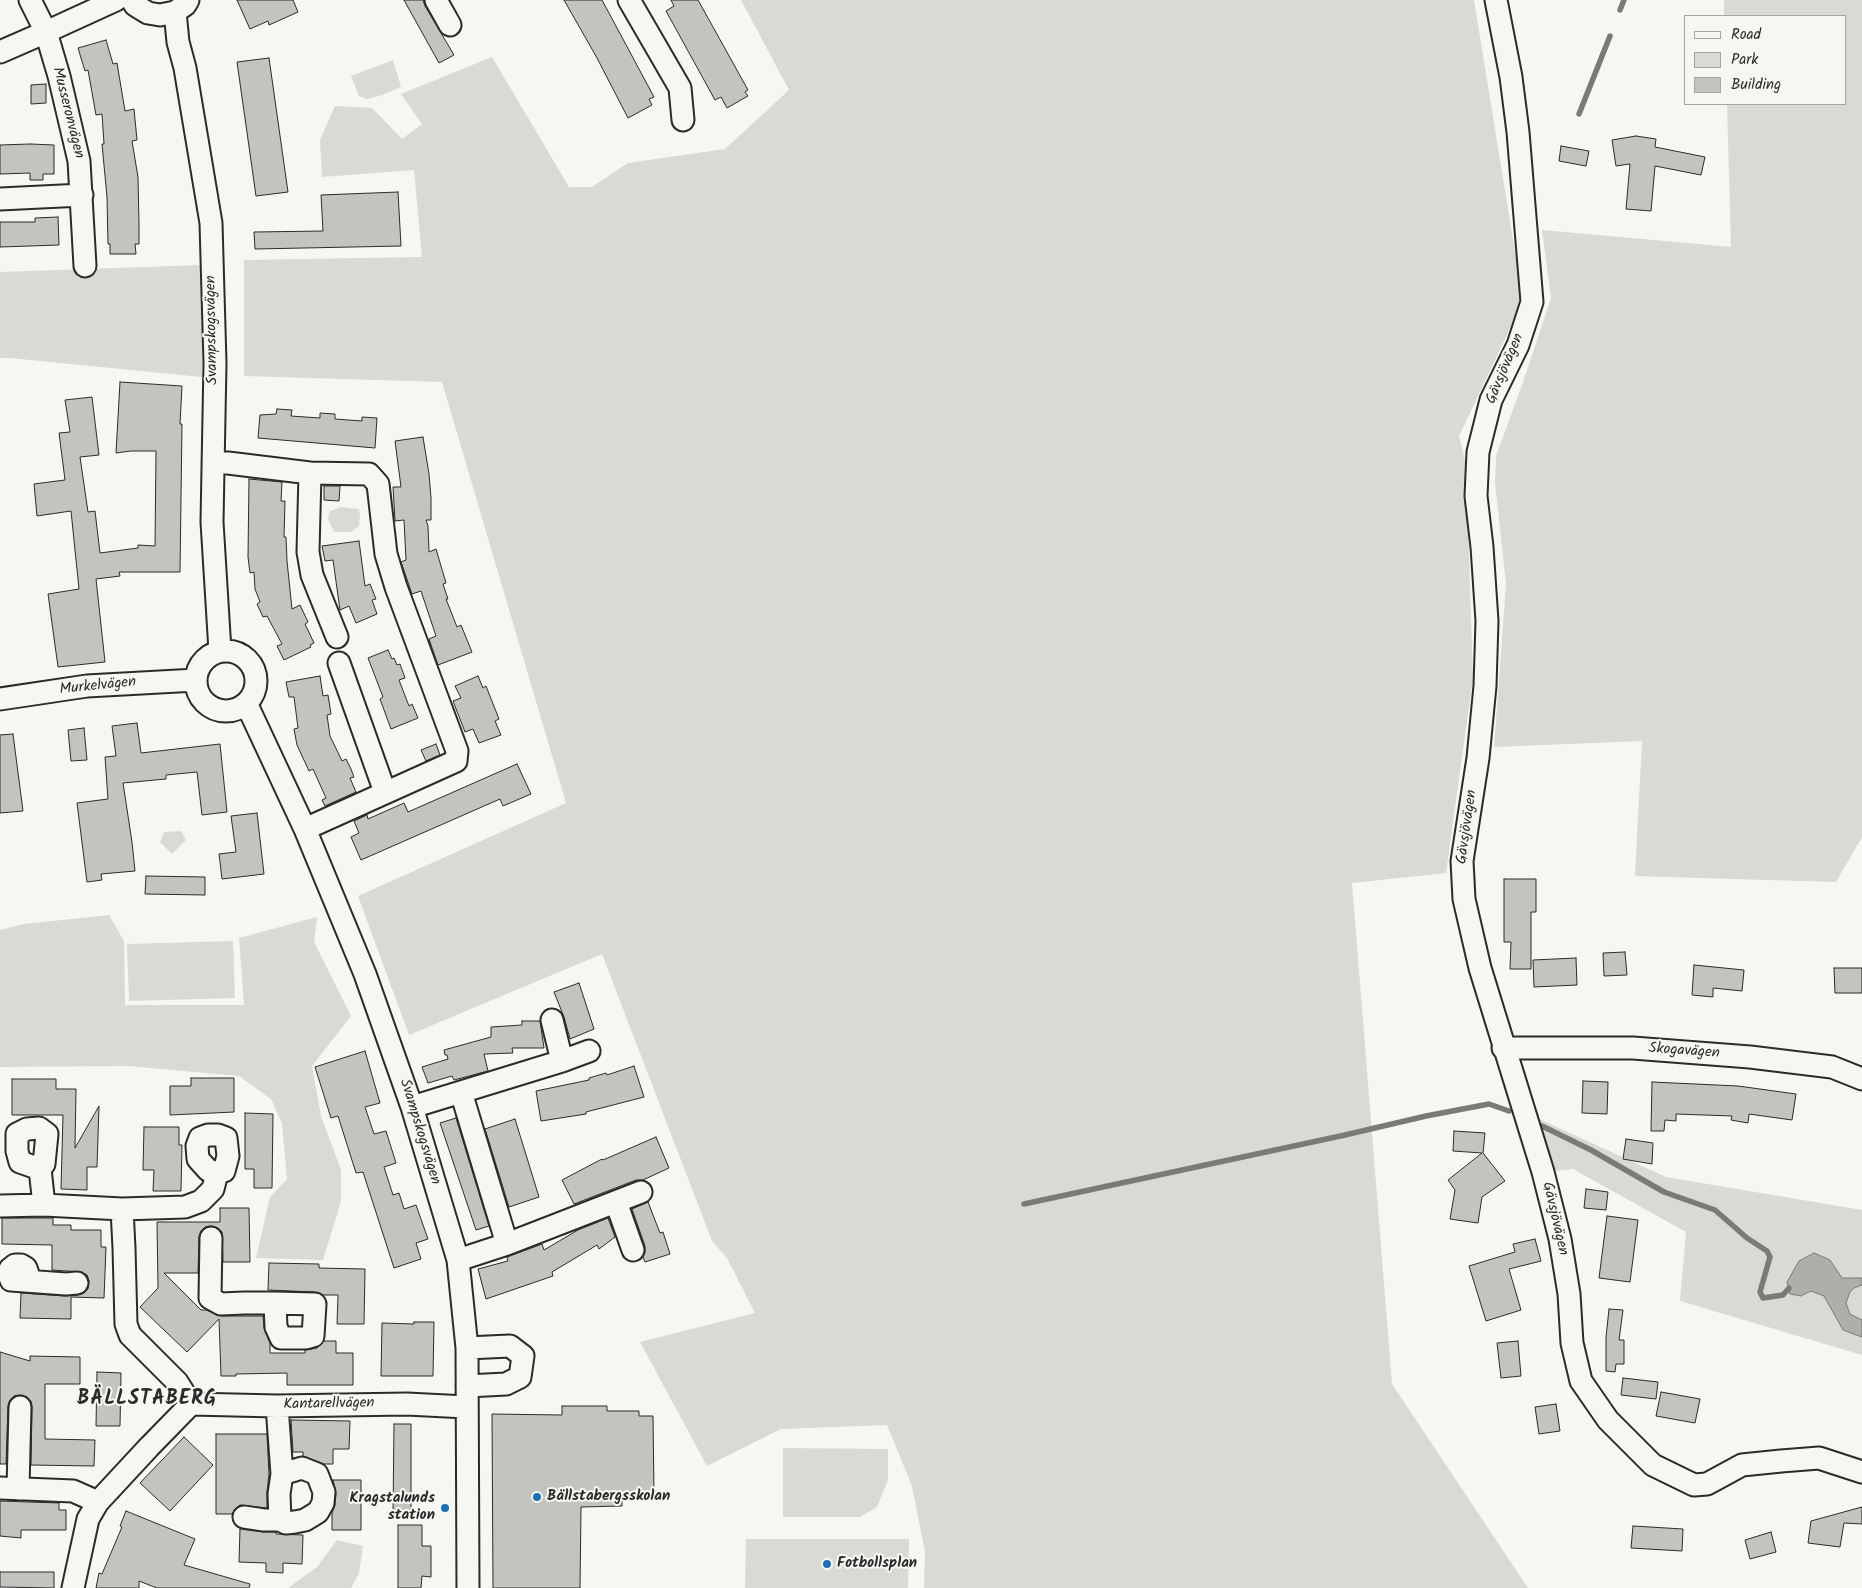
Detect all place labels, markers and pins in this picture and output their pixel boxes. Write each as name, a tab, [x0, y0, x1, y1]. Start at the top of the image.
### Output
place label: Bällstabergsskolan	[547, 1488, 670, 1506]
place label: Kragstalunds station	[350, 1490, 435, 1525]
marker: Bällstabergsskolan	[531, 1491, 543, 1503]
marker: Kragstalunds station	[439, 1502, 451, 1514]
place label: Fotbollsplan	[837, 1555, 917, 1573]
marker: Fotbollsplan	[821, 1558, 833, 1570]

